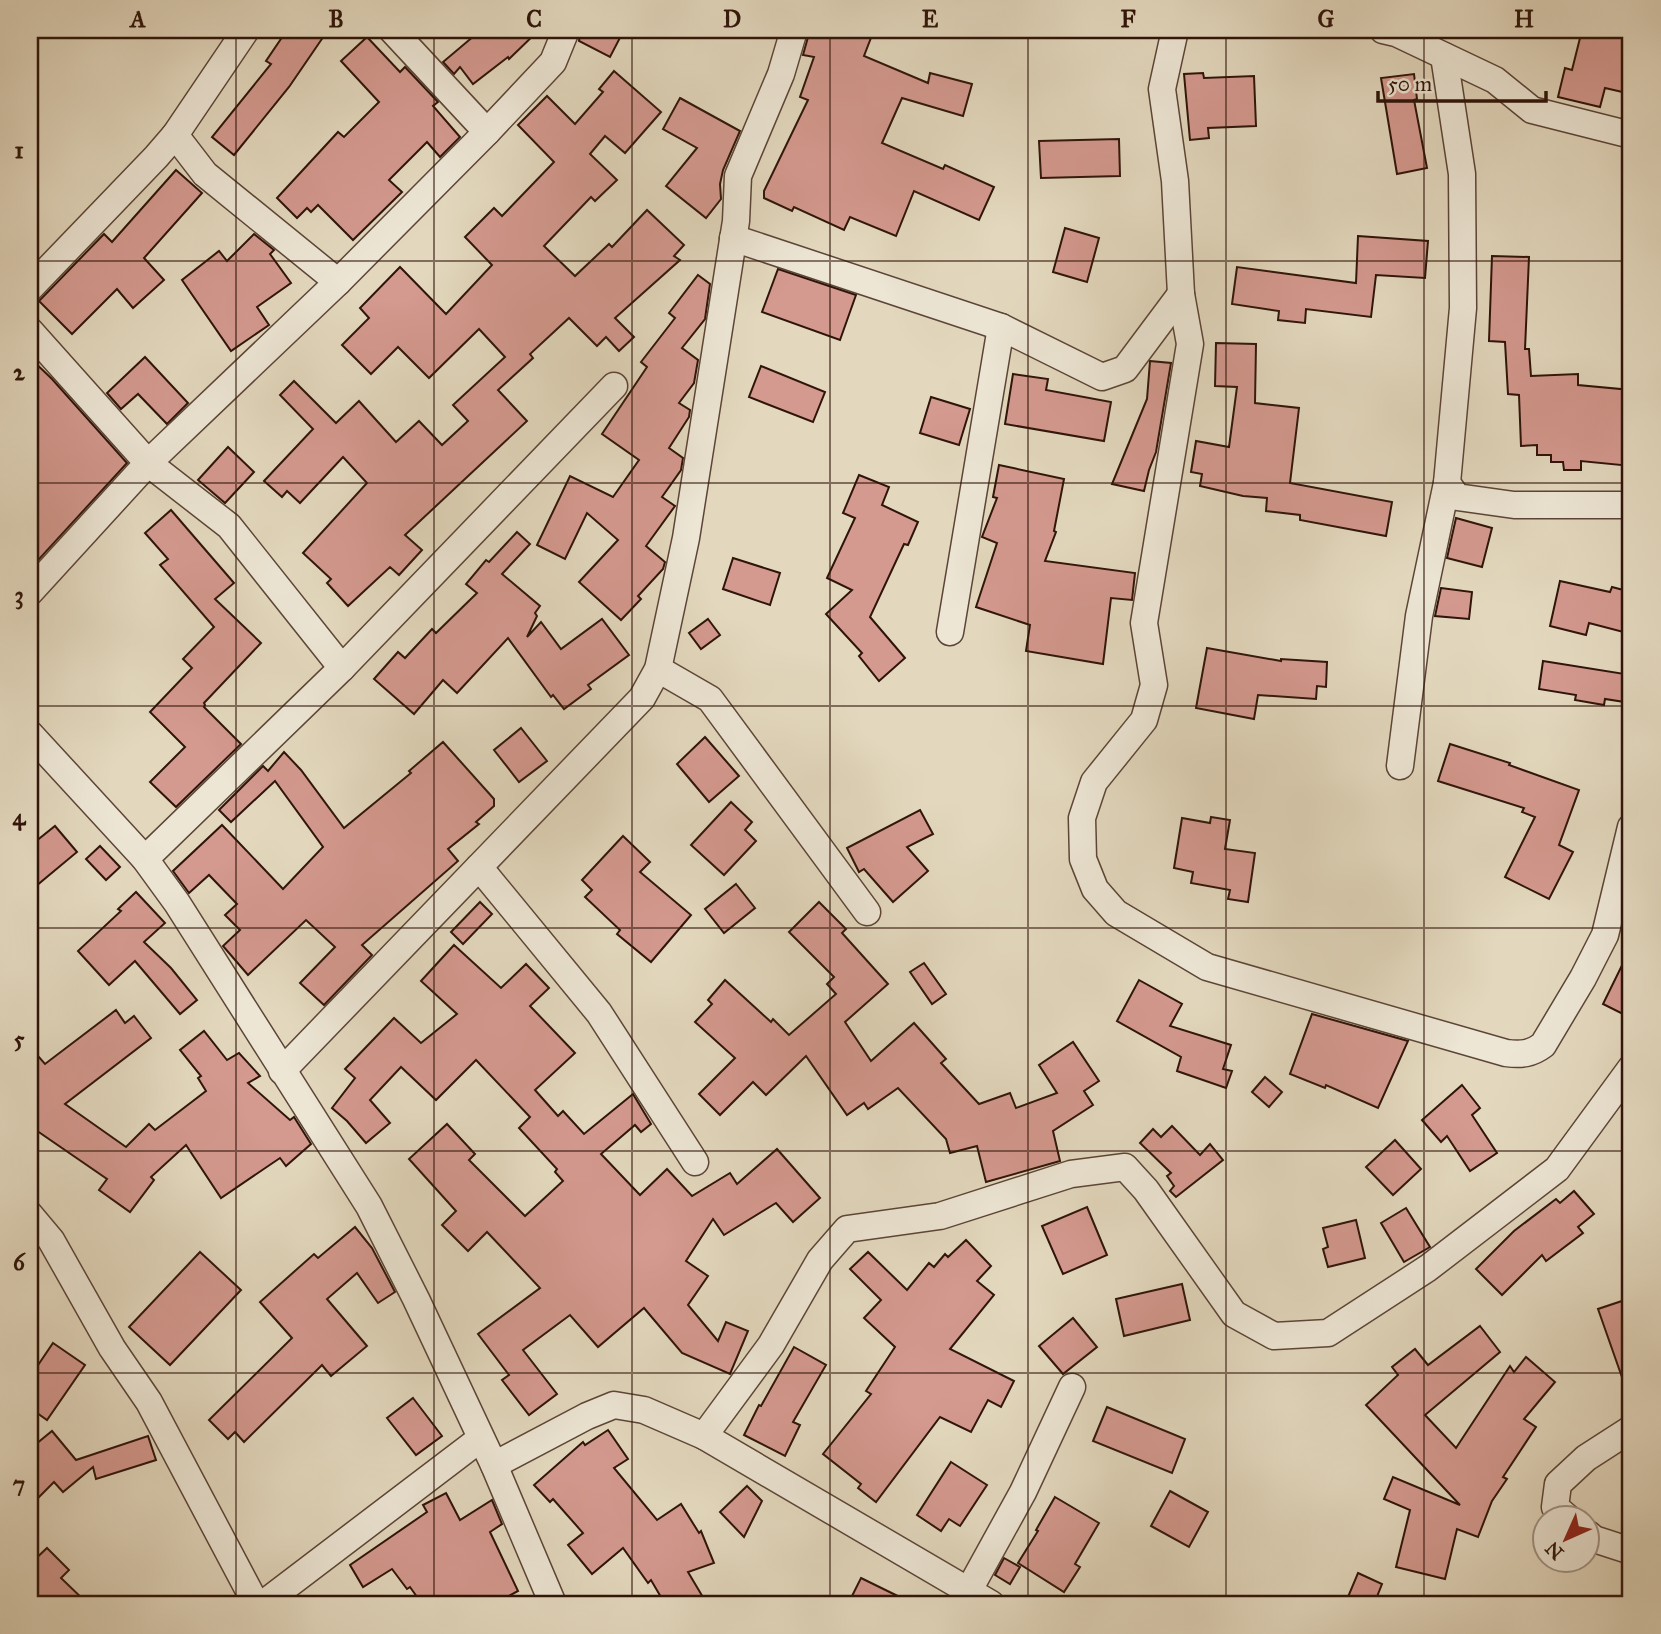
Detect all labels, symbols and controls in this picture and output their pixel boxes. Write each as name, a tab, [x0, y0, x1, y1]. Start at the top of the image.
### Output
text: A	[128, 5, 146, 33]
text: B	[328, 5, 344, 33]
text: C	[526, 5, 542, 33]
text: D	[723, 5, 741, 33]
text: E	[922, 5, 939, 33]
text: F	[1120, 5, 1136, 33]
text: G	[1318, 5, 1335, 33]
text: H	[1514, 5, 1534, 33]
scale bar	[1378, 60, 1546, 104]
text: 50 m	[1388, 71, 1433, 97]
text: 1	[14, 136, 24, 164]
text: 2	[13, 358, 25, 386]
text: 3	[14, 581, 24, 610]
text: 4	[13, 803, 27, 831]
text: 5	[14, 1025, 25, 1053]
text: 6	[13, 1248, 26, 1276]
text: 7	[13, 1470, 25, 1498]
north arrow	[1532, 1504, 1602, 1574]
text: N	[1540, 1537, 1568, 1565]

